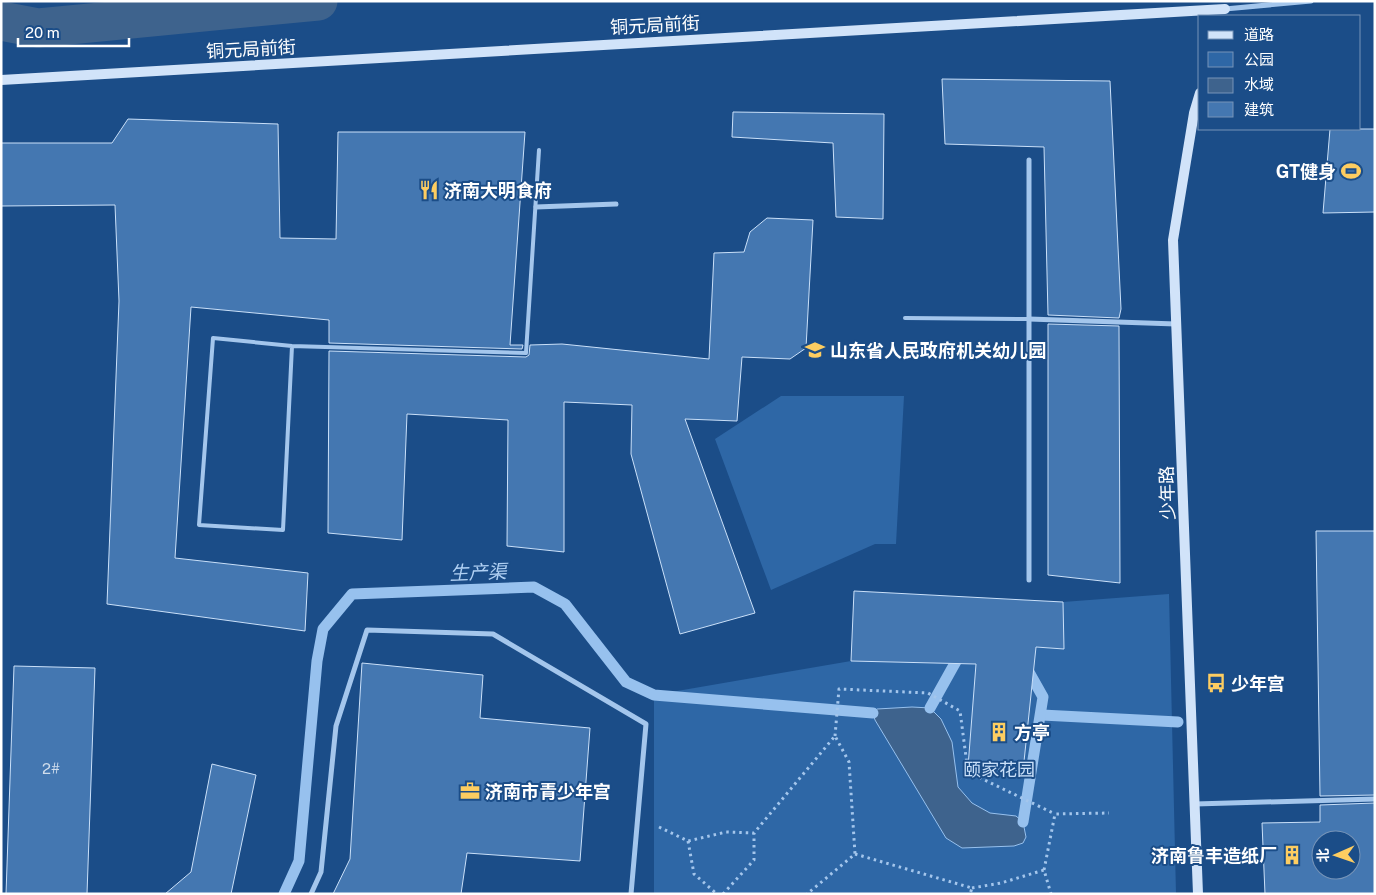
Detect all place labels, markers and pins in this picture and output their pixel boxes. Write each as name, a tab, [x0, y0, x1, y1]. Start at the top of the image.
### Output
sports icon: GT健身	[1340, 160, 1362, 182]
place label: GT健身	[1276, 161, 1336, 182]
restaurant icon: 济南大明食府	[418, 179, 440, 201]
place label: 济南大明食府	[444, 180, 552, 201]
school or university icon: 山东省人民政府机关幼儿园	[804, 339, 826, 361]
place label: 山东省人民政府机关幼儿园	[830, 340, 1046, 361]
bus stop icon: 少年宫	[1205, 672, 1227, 694]
place label: 少年宫	[1231, 673, 1285, 694]
building icon: 方亭	[988, 721, 1010, 743]
place label: 方亭	[1014, 722, 1050, 743]
office icon: 济南市青少年宫	[459, 780, 481, 802]
place label: 济南市青少年宫	[485, 781, 611, 802]
building icon: 济南鲁丰造纸厂	[1281, 844, 1303, 866]
place label: 济南鲁丰造纸厂	[1151, 845, 1277, 866]

